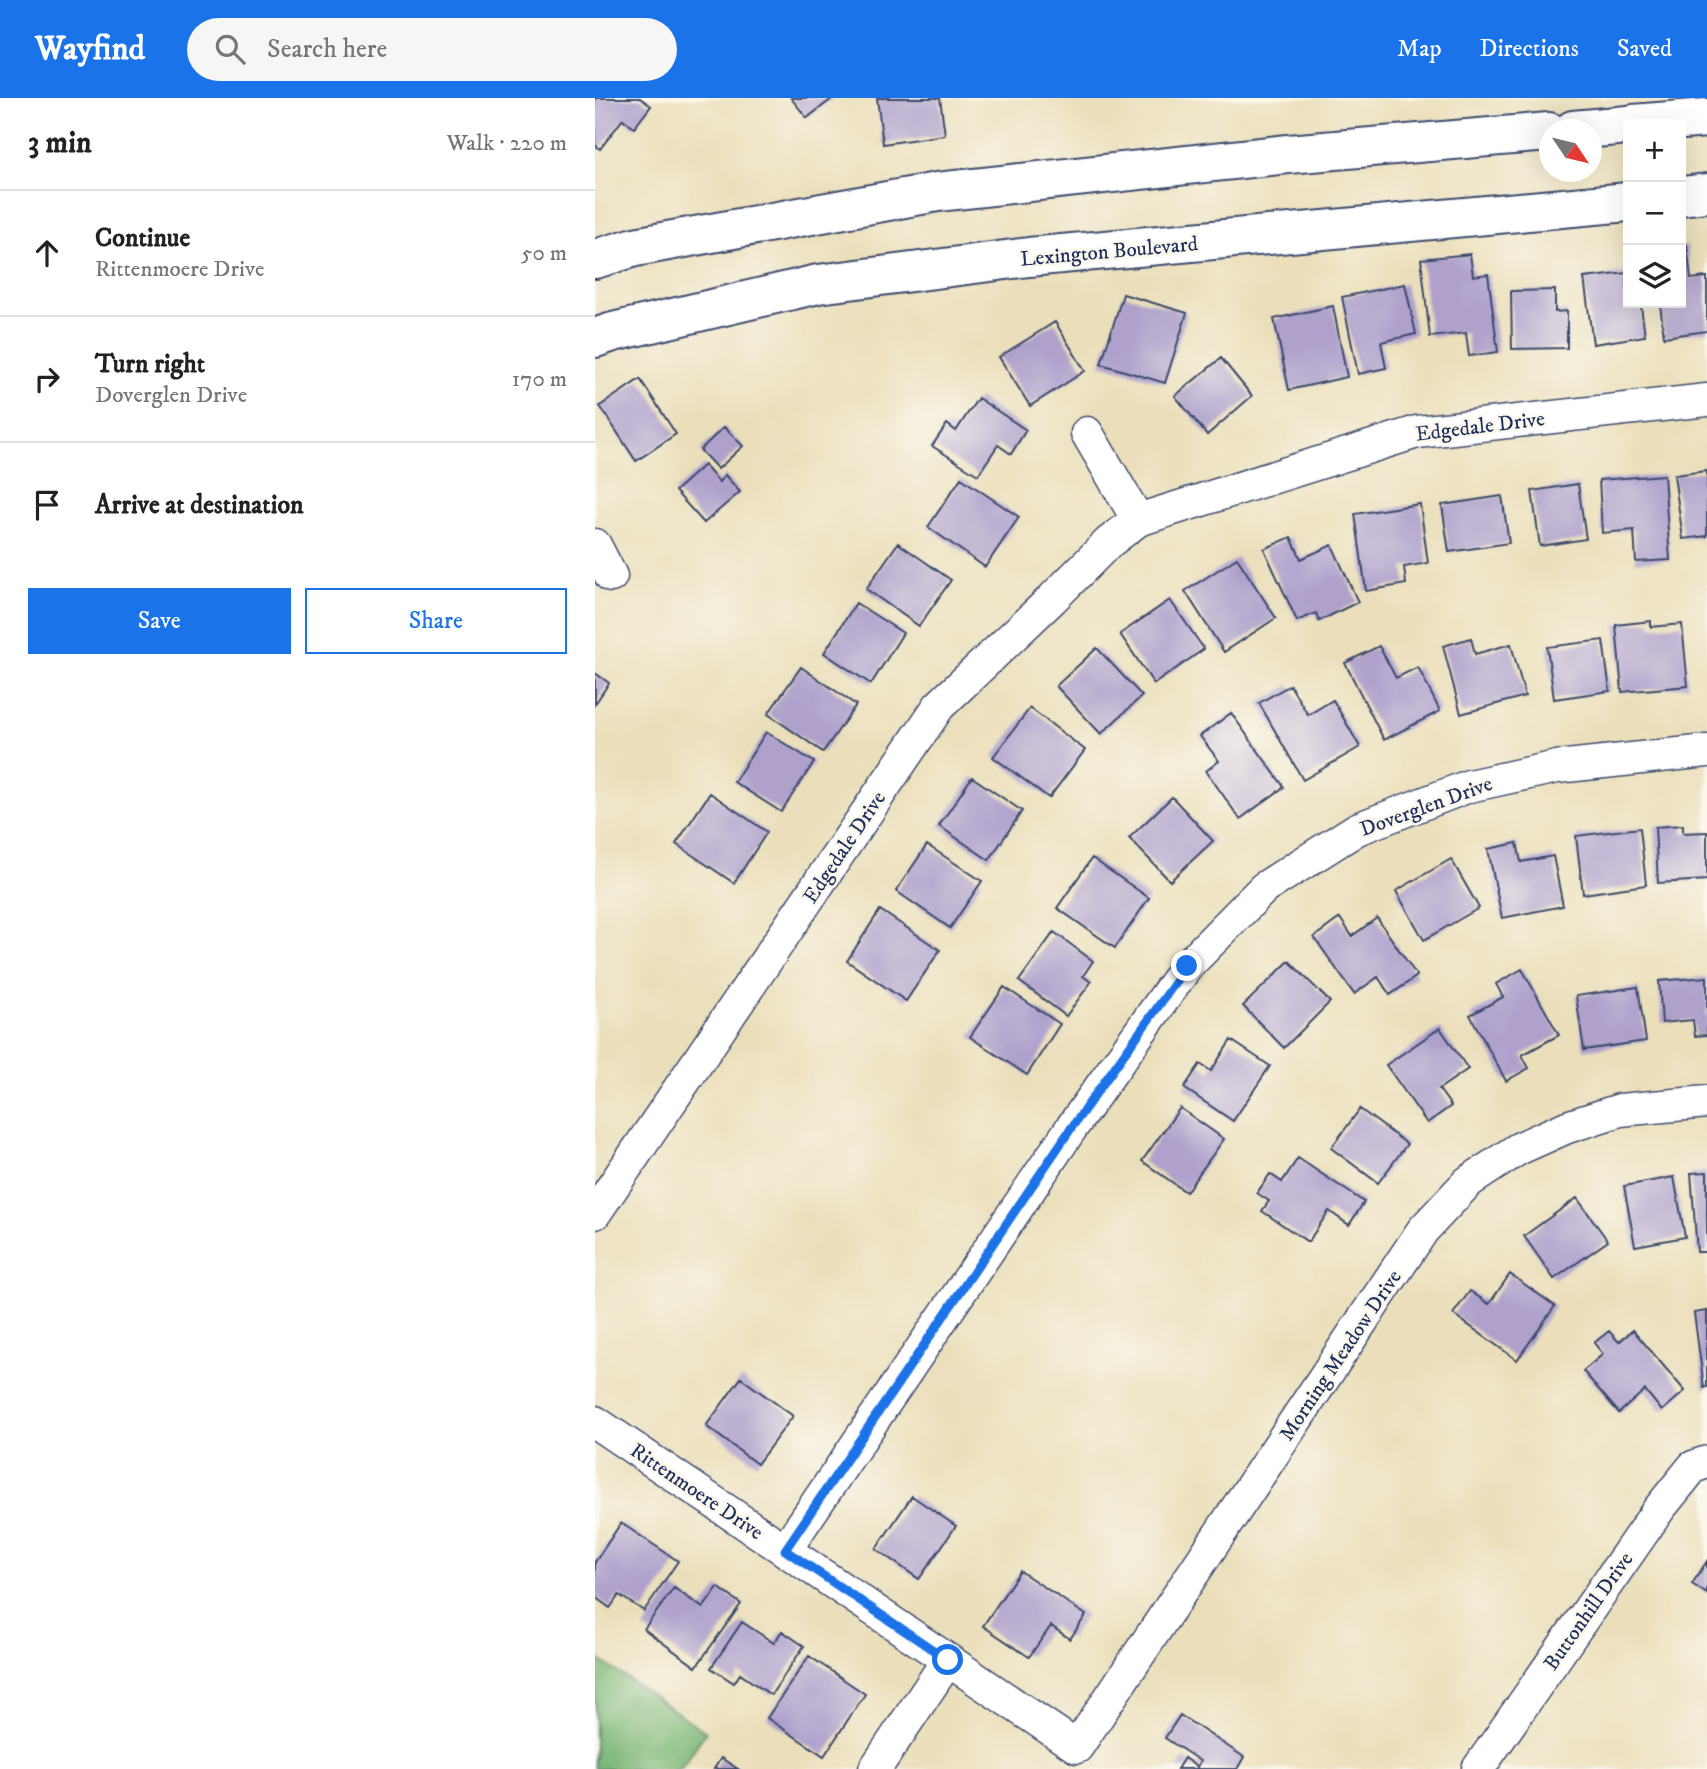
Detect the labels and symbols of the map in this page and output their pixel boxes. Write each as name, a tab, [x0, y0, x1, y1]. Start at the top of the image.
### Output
north arrow	[1539, 119, 1602, 182]
street label: Lexington Boulevard	[1019, 231, 1199, 273]
street label: Edgedale Drive	[1414, 406, 1546, 448]
street label: Doverglen Drive	[1357, 771, 1496, 843]
street label: Edgedale Drive	[798, 786, 892, 909]
route end	[1171, 950, 1202, 981]
street label: Morning Meadow Drive	[1274, 1265, 1408, 1446]
street label: Rittenmoere Drive	[625, 1438, 768, 1546]
street label: Buttonhill Drive	[1538, 1547, 1639, 1676]
route start	[932, 1644, 963, 1675]

